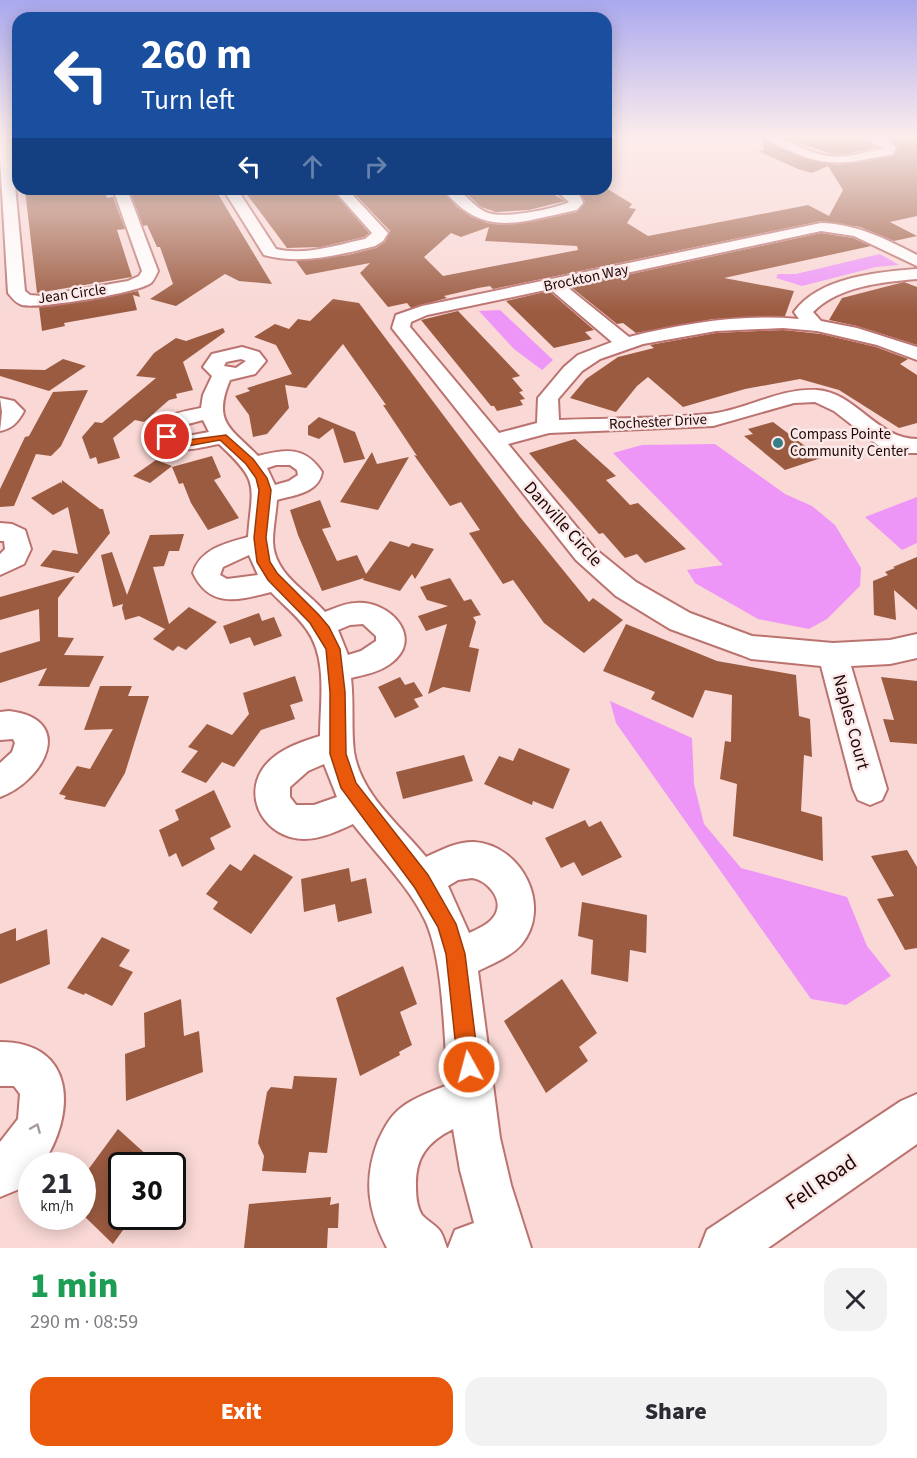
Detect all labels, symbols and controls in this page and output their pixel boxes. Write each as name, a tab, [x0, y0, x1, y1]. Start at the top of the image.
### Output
text: 260 m	[141, 25, 252, 85]
icon: left	[42, 36, 120, 114]
text: Turn left	[141, 81, 235, 120]
icon: left	[233, 150, 266, 183]
icon: ahead	[296, 150, 329, 183]
icon: right	[359, 150, 392, 183]
street label: Brockton Way	[542, 259, 630, 297]
street label: Jean Circle	[37, 279, 107, 309]
street label: Rochester Drive	[609, 409, 707, 435]
pin	[141, 411, 192, 462]
icon: arrive	[150, 420, 183, 453]
place label: Compass Pointe Community Center	[790, 424, 909, 462]
marker: Compass Pointe Community Center	[771, 436, 785, 450]
street label: Danville Circle	[518, 476, 608, 572]
street label: Naples Court	[826, 672, 876, 772]
position arrow	[437, 1035, 501, 1099]
one-way arrow	[29, 1124, 41, 1135]
street label: Fell Road	[779, 1147, 863, 1217]
speed limit sign: 30	[108, 1152, 186, 1230]
text: 21	[41, 1162, 73, 1205]
text: km/h	[40, 1196, 74, 1217]
text: 1 min	[30, 1260, 118, 1311]
button: close	[824, 1268, 887, 1331]
text: 290 m · 08:59	[30, 1308, 138, 1336]
button: Exit	[30, 1377, 453, 1446]
button: Share	[465, 1377, 887, 1446]

